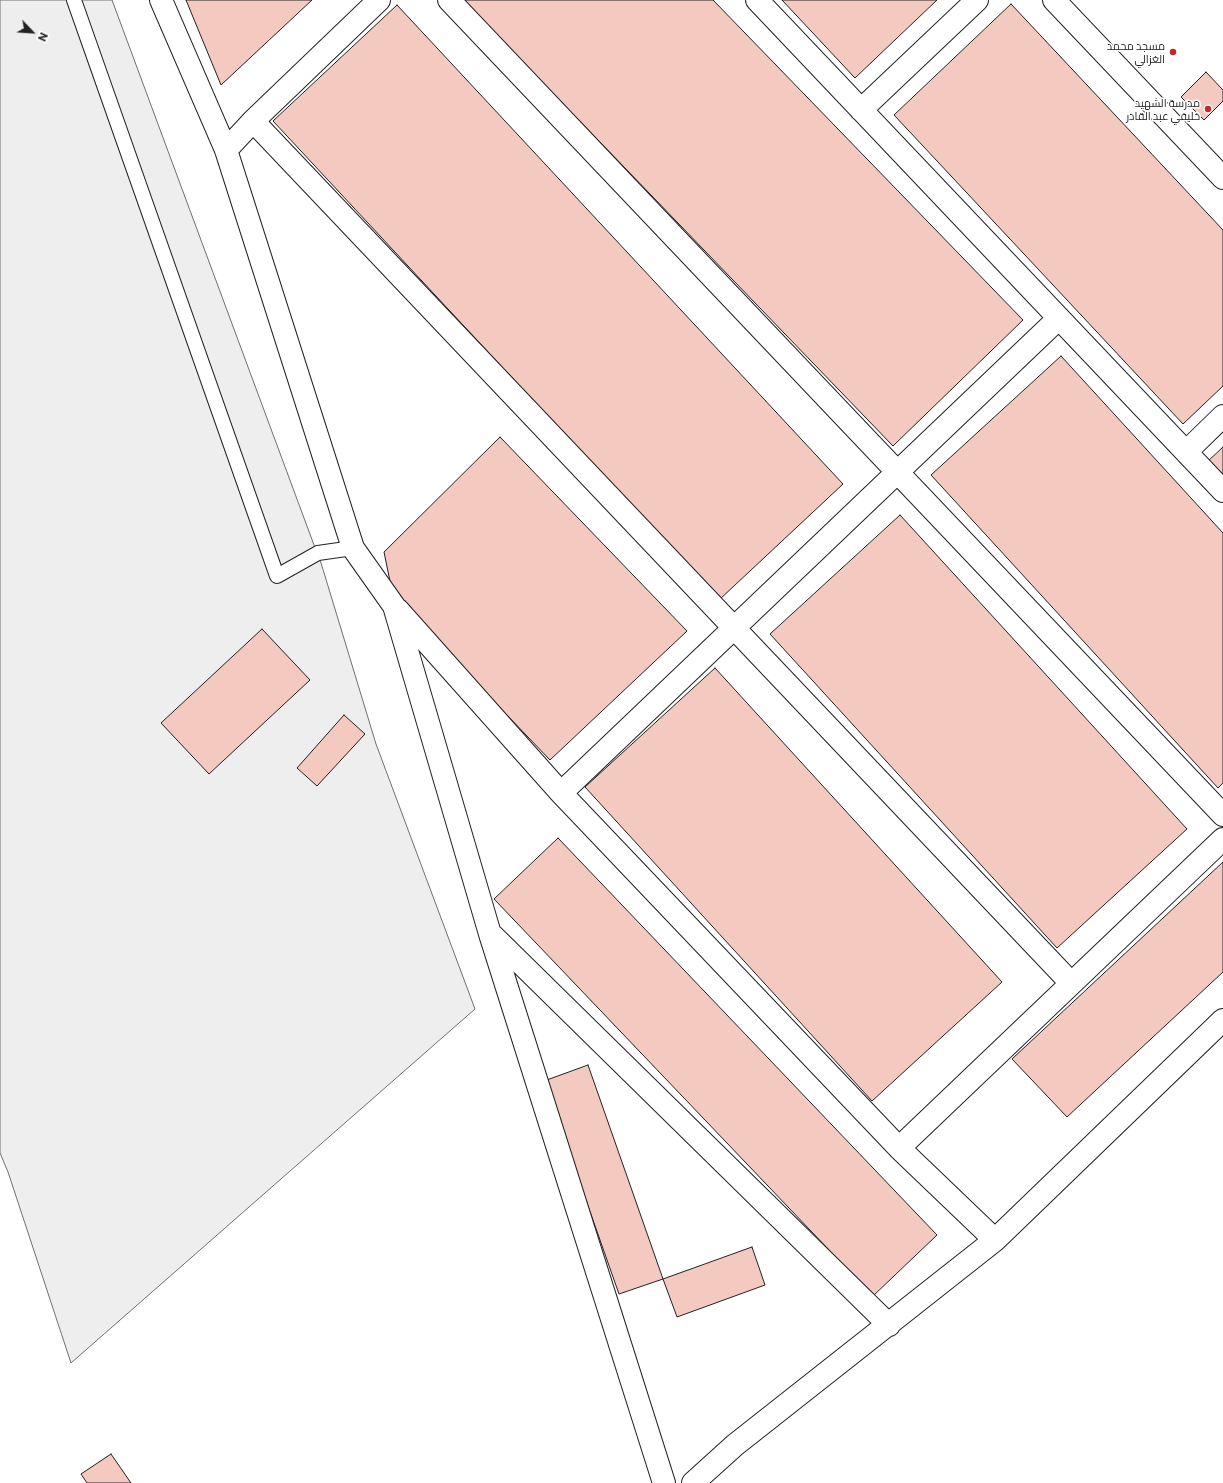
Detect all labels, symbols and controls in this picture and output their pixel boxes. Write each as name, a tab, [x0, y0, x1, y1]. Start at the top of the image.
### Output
north arrow	[12, 12, 52, 52]
text: N	[36, 31, 51, 44]
place label: مسجد محمد الغزالي	[1107, 39, 1165, 65]
marker: مسجد محمد الغزالي	[1168, 47, 1178, 57]
place label: مدرسة الشهيد خليفي عبد القادر	[1126, 96, 1200, 122]
marker: مدرسة الشهيد خليفي عبد القادر	[1203, 104, 1213, 114]

